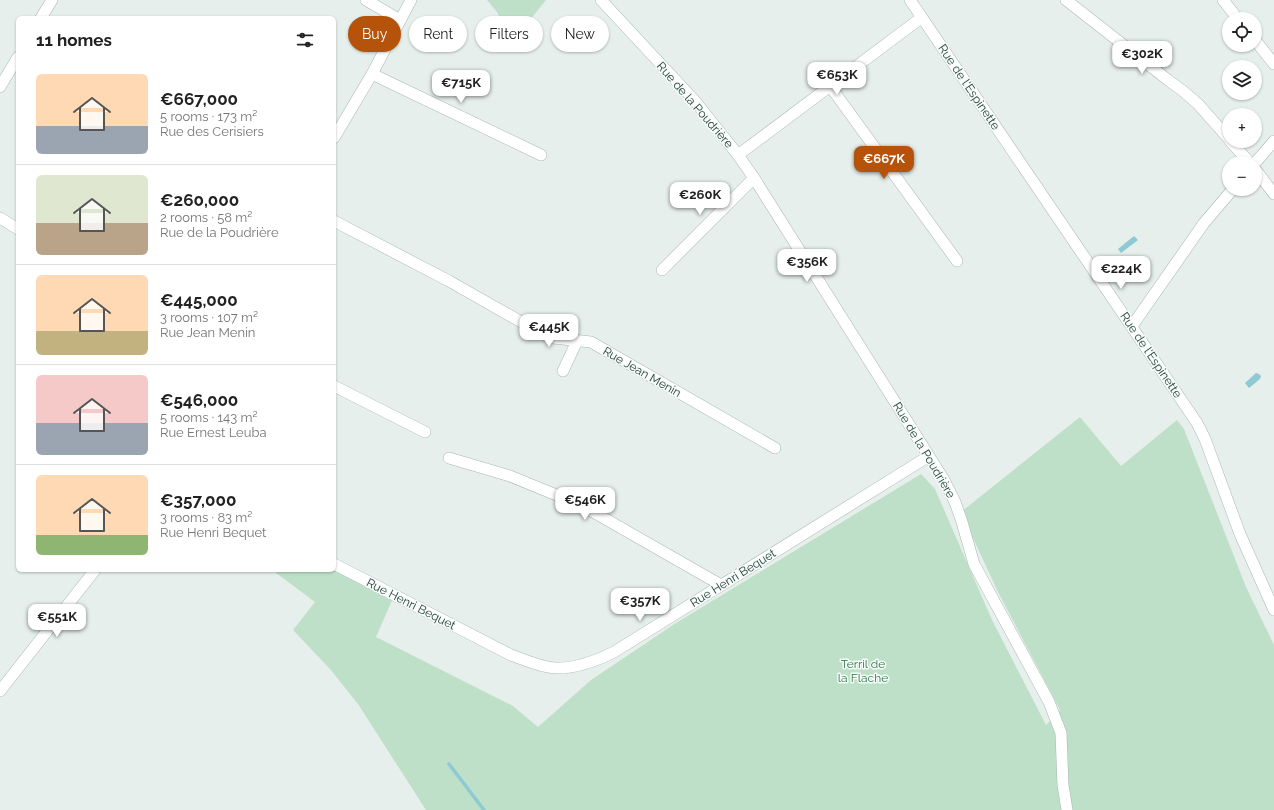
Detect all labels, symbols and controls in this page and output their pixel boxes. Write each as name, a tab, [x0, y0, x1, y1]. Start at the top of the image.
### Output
map controls	[1222, 12, 1262, 196]
button: locate	[1222, 12, 1262, 52]
chip: Buy	[348, 16, 401, 52]
chip: Rent	[409, 16, 467, 52]
chip: Filters	[475, 16, 543, 52]
chip: New	[551, 16, 609, 52]
icon: filters	[294, 29, 316, 51]
text: 11 homes	[36, 30, 112, 50]
pin: €302K	[1114, 41, 1170, 75]
street label: Rue de l'Espinette	[935, 42, 1003, 132]
text: €302K	[1121, 46, 1163, 61]
street label: Rue de la Poudrière	[654, 59, 736, 151]
button: layers	[1222, 60, 1262, 100]
pin: €653K	[809, 62, 865, 96]
text: €653K	[816, 67, 858, 82]
pin: €715K	[433, 70, 489, 104]
text: €715K	[441, 75, 481, 90]
text: €667,000	[160, 89, 238, 109]
icon: home	[68, 90, 116, 138]
button: +	[1222, 108, 1262, 148]
text: 5 rooms · 173 m²	[160, 109, 257, 124]
text: Rue des Cerisiers	[160, 124, 264, 139]
pin: €667K	[856, 146, 912, 180]
text: €667K	[863, 151, 905, 166]
button: −	[1222, 156, 1262, 196]
pin: €260K	[672, 182, 728, 216]
text: €260K	[679, 187, 721, 202]
text: €260,000	[160, 190, 239, 210]
icon: home	[68, 191, 116, 239]
text: 2 rooms · 58 m²	[160, 210, 252, 225]
text: Rue de la Poudrière	[160, 225, 279, 240]
pin: €356K	[779, 249, 835, 283]
text: €356K	[786, 254, 828, 269]
pin: €224K	[1093, 256, 1149, 290]
text: €224K	[1100, 261, 1142, 276]
text: €445,000	[160, 290, 238, 310]
icon: home	[68, 291, 116, 339]
text: 3 rooms · 107 m²	[160, 310, 258, 325]
street label: Rue de l'Espinette	[1117, 310, 1185, 400]
pin: €445K	[521, 314, 577, 348]
text: €445K	[528, 319, 570, 334]
text: Rue Jean Menin	[160, 325, 255, 340]
street label: Rue Jean Menin	[600, 344, 684, 400]
text: €546,000	[160, 390, 238, 410]
icon: home	[68, 391, 116, 439]
street label: Rue de la Poudrière	[890, 399, 958, 501]
text: 5 rooms · 143 m²	[160, 410, 257, 425]
text: Rue Ernest Leuba	[160, 425, 267, 440]
pin: €546K	[557, 487, 613, 521]
text: €357,000	[160, 490, 236, 510]
icon: home	[68, 491, 116, 539]
text: €546K	[564, 492, 606, 507]
text: 3 rooms · 83 m²	[160, 510, 252, 525]
text: Rue Henri Bequet	[160, 525, 266, 540]
street label: Rue Henri Bequet	[688, 546, 778, 610]
street label: Rue Henri Bequet	[364, 575, 458, 633]
pin: €357K	[612, 588, 668, 622]
text: €357K	[620, 593, 660, 608]
pin: €551K	[29, 604, 85, 638]
text: €551K	[37, 609, 77, 624]
park label: Terril de la Flache	[838, 657, 888, 685]

